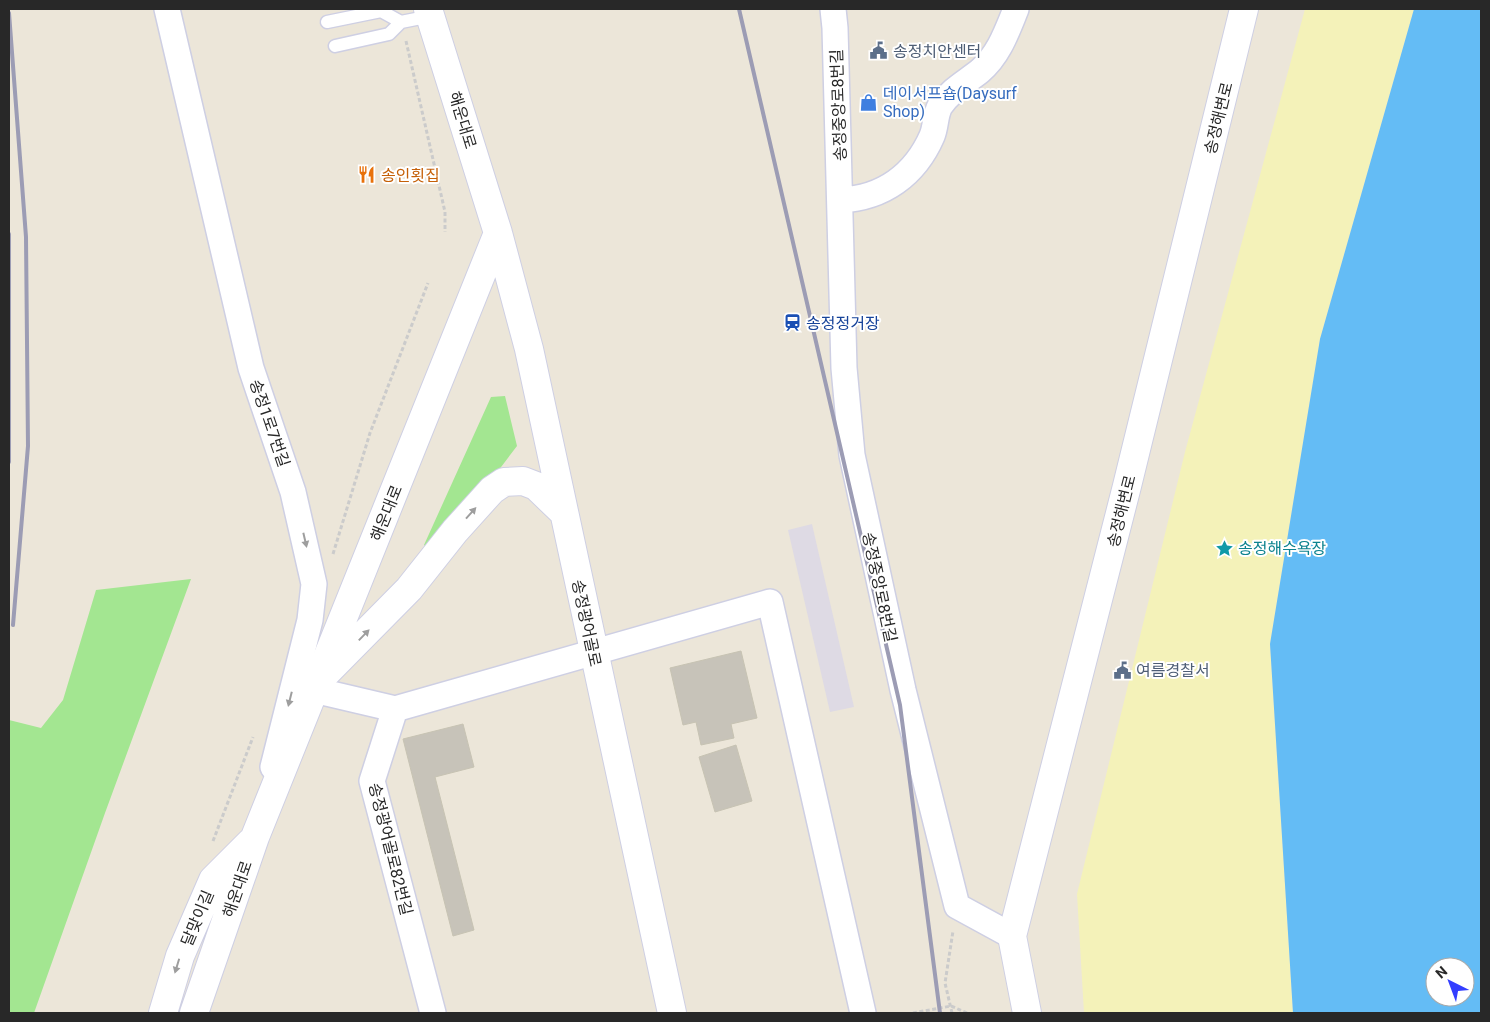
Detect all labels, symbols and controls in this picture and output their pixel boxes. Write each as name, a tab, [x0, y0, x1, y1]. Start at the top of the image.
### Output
public building icon: 송정치안센터	[869, 41, 889, 61]
place label: 송정치안센터	[893, 42, 981, 61]
street label: 송정중앙로8번길	[827, 49, 850, 161]
street label: 송정해변로	[1200, 80, 1237, 156]
place label: 데이서프숍(Daysurf Shop)	[883, 84, 1017, 121]
street label: 해운대로	[445, 89, 480, 151]
shop icon: 데이서프숍(Daysurf Shop)	[859, 92, 879, 112]
restaurant icon: 송인횟집	[357, 165, 377, 185]
place label: 송인횟집	[381, 166, 440, 185]
station icon: 송정정거장	[782, 313, 802, 333]
place label: 송정정거장	[806, 314, 880, 333]
street label: 송정1로7번길	[246, 377, 293, 470]
street label: 송정해변로	[1103, 473, 1140, 549]
street label: 해운대로	[367, 482, 406, 544]
one-way arrow	[465, 507, 477, 519]
street label: 송정중앙로8번길	[859, 530, 900, 644]
one-way arrow	[301, 532, 309, 547]
place icon: 송정해수욕장	[1214, 538, 1234, 558]
place label: 송정해수욕장	[1238, 539, 1327, 558]
street label: 송정광어골로	[568, 578, 605, 669]
one-way arrow	[358, 629, 370, 641]
public building icon: 여름경찰서	[1112, 660, 1132, 680]
place label: 여름경찰서	[1136, 661, 1210, 680]
one-way arrow	[286, 691, 294, 706]
street label: 송정광어골로82번길	[365, 781, 416, 917]
street label: 해운대로	[219, 858, 256, 920]
street label: 달맞이길	[177, 887, 218, 949]
north arrow	[1425, 957, 1475, 1007]
one-way arrow	[173, 959, 181, 974]
text: N	[1432, 963, 1450, 982]

